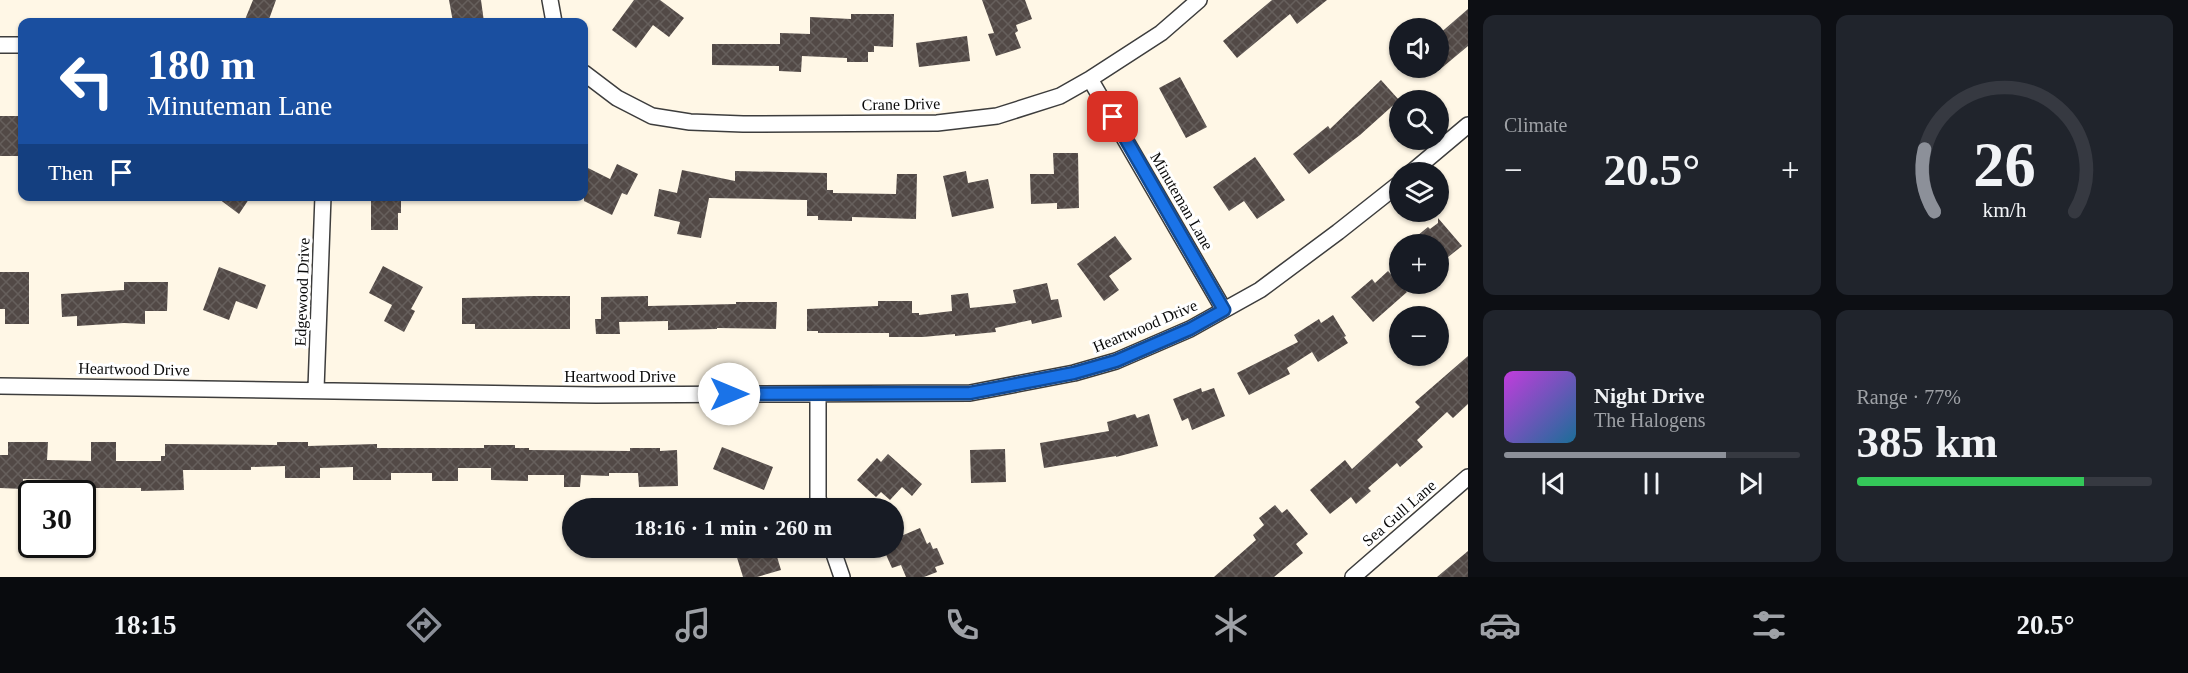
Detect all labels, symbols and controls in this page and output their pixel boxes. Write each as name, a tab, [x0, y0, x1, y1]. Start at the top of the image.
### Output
map controls	[1389, 18, 1449, 366]
button: sound	[1389, 18, 1449, 78]
icon: left	[48, 42, 126, 120]
text: 180 m	[147, 42, 256, 88]
button: search	[1389, 90, 1449, 150]
text: Minuteman Lane	[147, 91, 332, 121]
pin	[1087, 91, 1138, 142]
street label: Crane Drive	[862, 95, 940, 113]
icon: arrive	[1096, 100, 1129, 133]
text: Climate	[1504, 114, 1567, 136]
text: 26	[1973, 130, 2035, 199]
text: 20.5°	[1603, 145, 1700, 195]
street label: Minuteman Lane	[1147, 149, 1217, 253]
text: −	[1504, 152, 1523, 188]
text: +	[1781, 152, 1800, 188]
icon: arrive	[105, 156, 138, 189]
text: Then	[48, 160, 93, 185]
button: layers	[1389, 162, 1449, 222]
text: km/h	[1982, 198, 2027, 222]
button: +	[1389, 234, 1449, 294]
street label: Edgewood Drive	[292, 237, 313, 347]
street label: Heartwood Drive	[1090, 296, 1200, 356]
button: −	[1389, 306, 1449, 366]
street label: Heartwood Drive	[78, 360, 190, 378]
position arrow	[697, 362, 761, 426]
street label: Heartwood Drive	[564, 368, 676, 385]
text: Night Drive	[1594, 383, 1705, 408]
text: Range · 77%	[1857, 386, 1961, 408]
text: The Halogens	[1594, 409, 1706, 431]
text: 385 km	[1857, 417, 1998, 467]
icon: previous	[1537, 467, 1570, 500]
icon: pause	[1635, 467, 1668, 500]
icon: next	[1734, 467, 1767, 500]
street label: Sea Gull Lane	[1359, 477, 1439, 549]
speed limit sign: 30	[18, 480, 96, 558]
text: 18:16 · 1 min · 260 m	[634, 515, 832, 540]
icon: directions	[403, 604, 445, 646]
icon: music	[672, 604, 714, 646]
icon: phone	[941, 604, 983, 646]
icon: climate	[1210, 604, 1252, 646]
icon: car	[1479, 604, 1521, 646]
icon: filters	[1748, 604, 1790, 646]
text: 18:15	[113, 610, 176, 640]
text: 20.5°	[2016, 610, 2075, 640]

